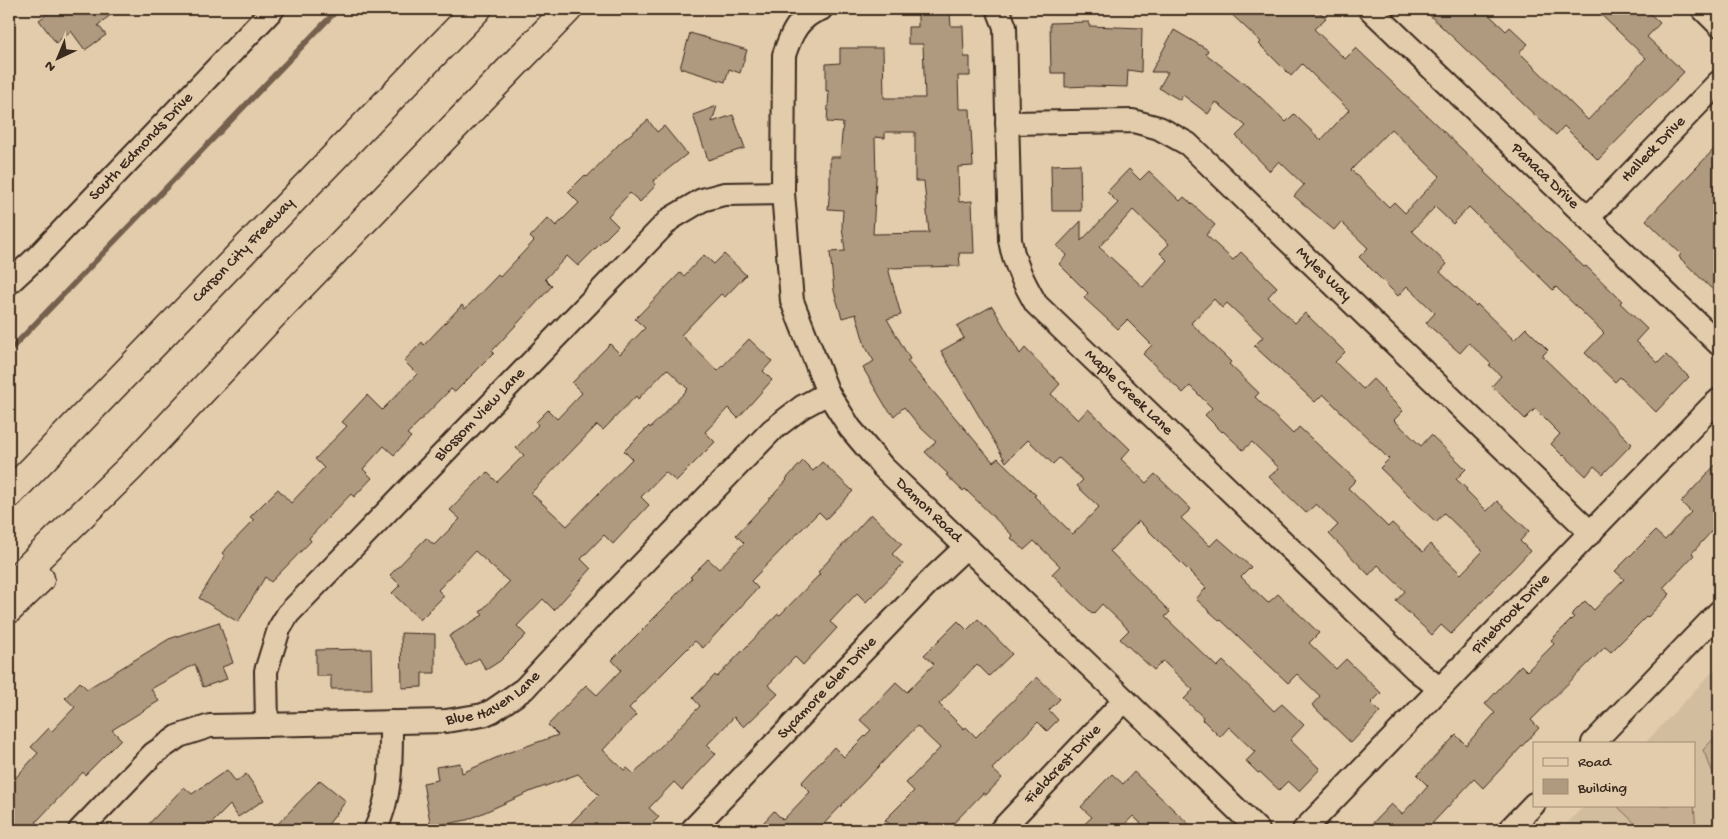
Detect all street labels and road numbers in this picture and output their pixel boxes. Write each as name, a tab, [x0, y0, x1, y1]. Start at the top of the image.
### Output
street label: South Edmonds Drive	[86, 88, 198, 205]
street label: Halleck Drive	[1618, 112, 1691, 187]
street label: Panaca Drive	[1506, 139, 1583, 214]
street label: Carson City Freeway	[189, 194, 299, 307]
street label: Myles Way	[1291, 243, 1355, 306]
street label: Maple Creek Lane	[1080, 346, 1177, 440]
street label: Blossom View Lane	[430, 364, 530, 467]
street label: Damon Road	[890, 473, 967, 548]
street label: Pinebrook Drive	[1467, 570, 1555, 660]
street label: Sycamore Glen Drive	[774, 632, 882, 744]
street label: Blue Haven Lane	[444, 667, 545, 731]
street label: Fieldcrest Drive	[1020, 720, 1106, 810]

